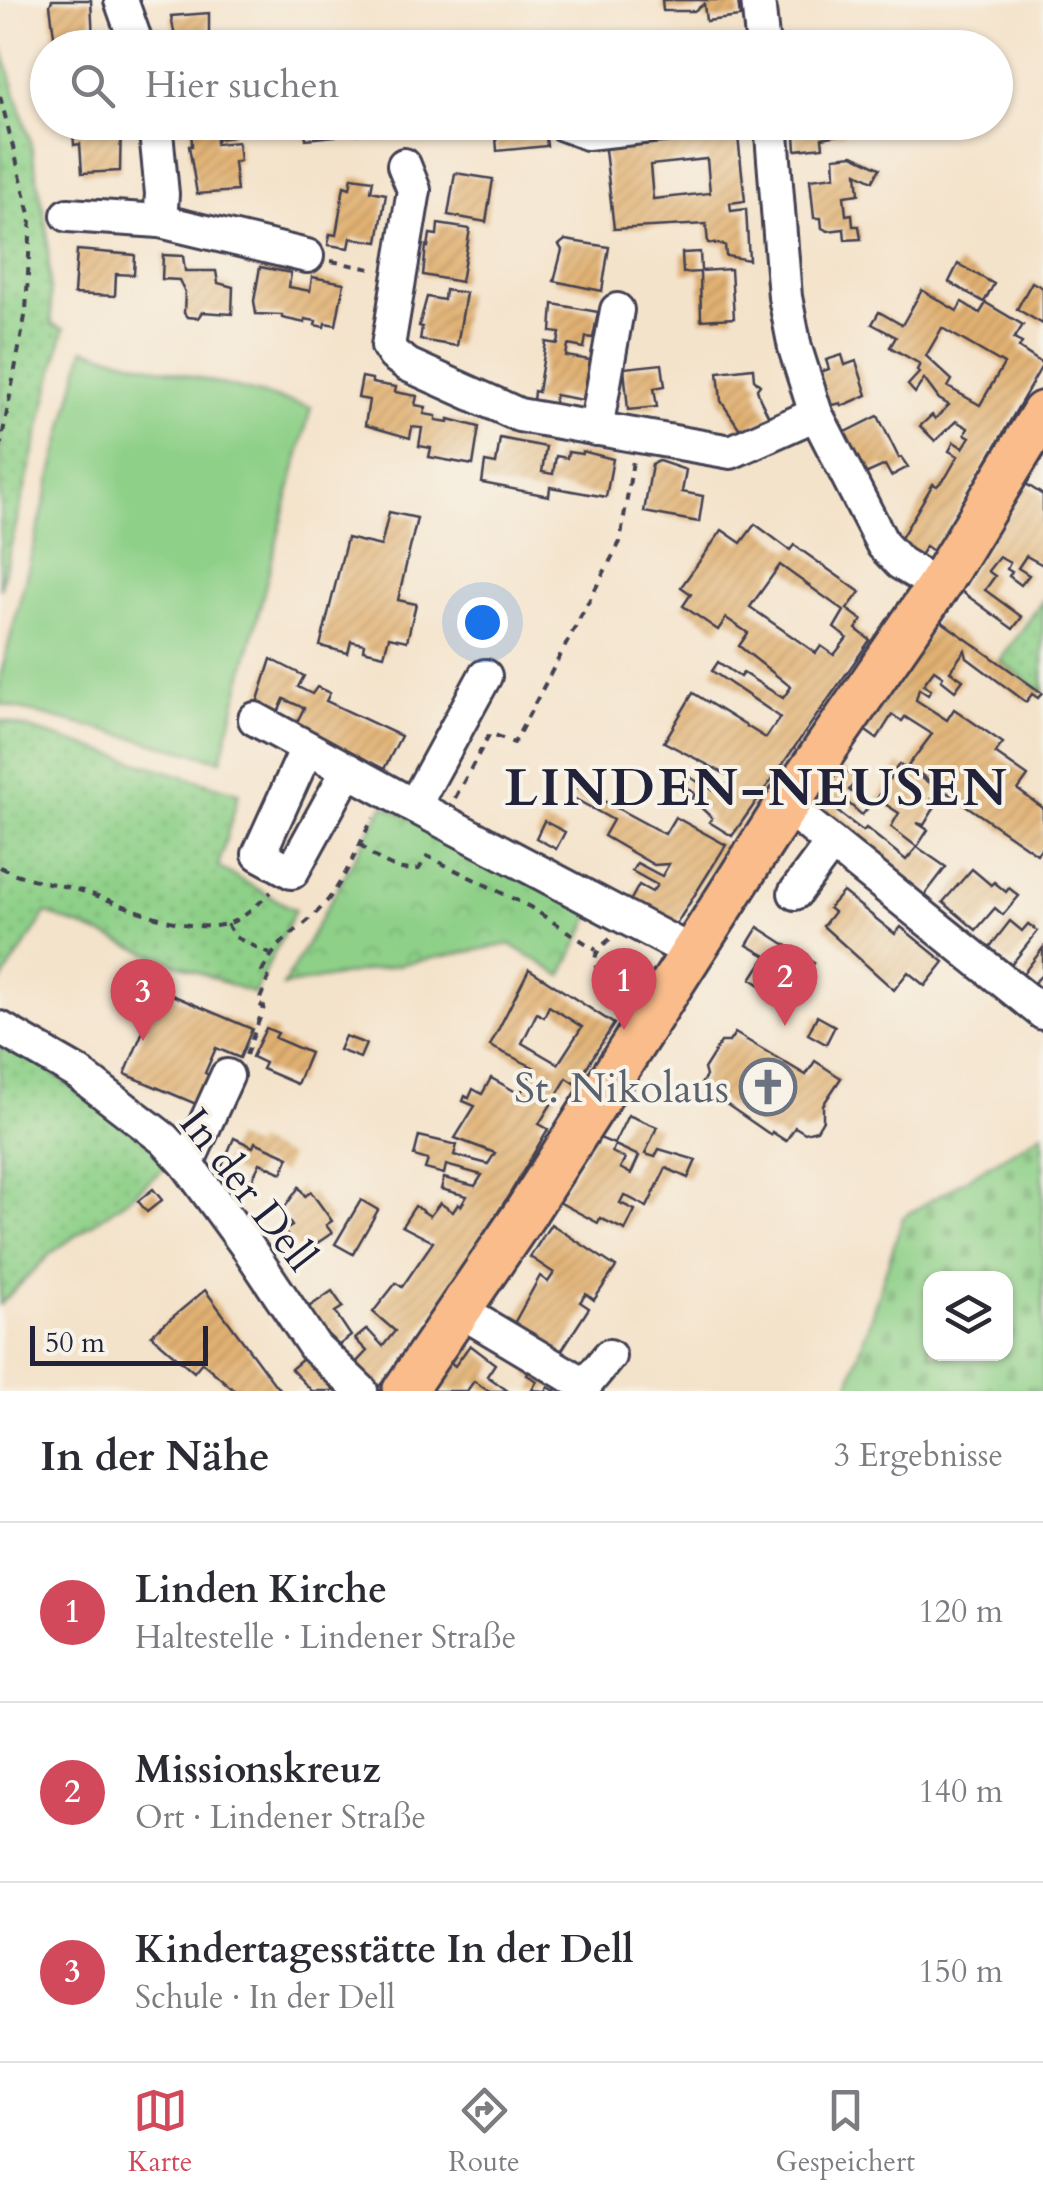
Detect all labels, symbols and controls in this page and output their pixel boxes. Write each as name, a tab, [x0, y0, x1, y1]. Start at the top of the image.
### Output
search box	[30, 30, 1013, 140]
icon: search	[65, 58, 120, 113]
text: Hier suchen	[145, 59, 339, 111]
your location	[457, 597, 508, 648]
district label: LINDEN-NEUSEN	[505, 754, 1010, 824]
pin: 2	[752, 944, 818, 1026]
pin: 1	[592, 948, 656, 1030]
pin: 3	[110, 958, 176, 1041]
church icon: St. Nikolaus	[738, 1057, 798, 1117]
place label: St. Nikolaus	[514, 1060, 729, 1117]
street label: In der Dell	[166, 1097, 329, 1283]
map controls	[923, 1271, 1013, 1361]
button: layers	[923, 1271, 1013, 1361]
scale bar	[30, 1321, 208, 1366]
text: 50 m	[45, 1324, 105, 1362]
text: In der Nähe	[40, 1428, 270, 1485]
text: 3 Ergebnisse	[834, 1434, 1003, 1478]
text: Linden Kirche	[135, 1564, 387, 1616]
text: 1	[64, 1590, 81, 1634]
text: 120 m	[918, 1590, 1003, 1634]
text: Haltestelle · Lindener Straße	[135, 1616, 516, 1660]
text: Missionskreuz	[135, 1744, 381, 1796]
text: 2	[64, 1770, 81, 1814]
text: 140 m	[918, 1770, 1003, 1814]
text: Ort · Lindener Straße	[135, 1796, 426, 1840]
text: Kindertagesstätte In der Dell	[135, 1924, 634, 1976]
text: 3	[64, 1950, 81, 1994]
text: 150 m	[918, 1950, 1003, 1994]
text: Schule · In der Dell	[135, 1976, 395, 2020]
tab: Karte	[128, 2083, 193, 2181]
tab: Route	[448, 2083, 520, 2181]
tab: Gespeichert	[775, 2083, 915, 2181]

